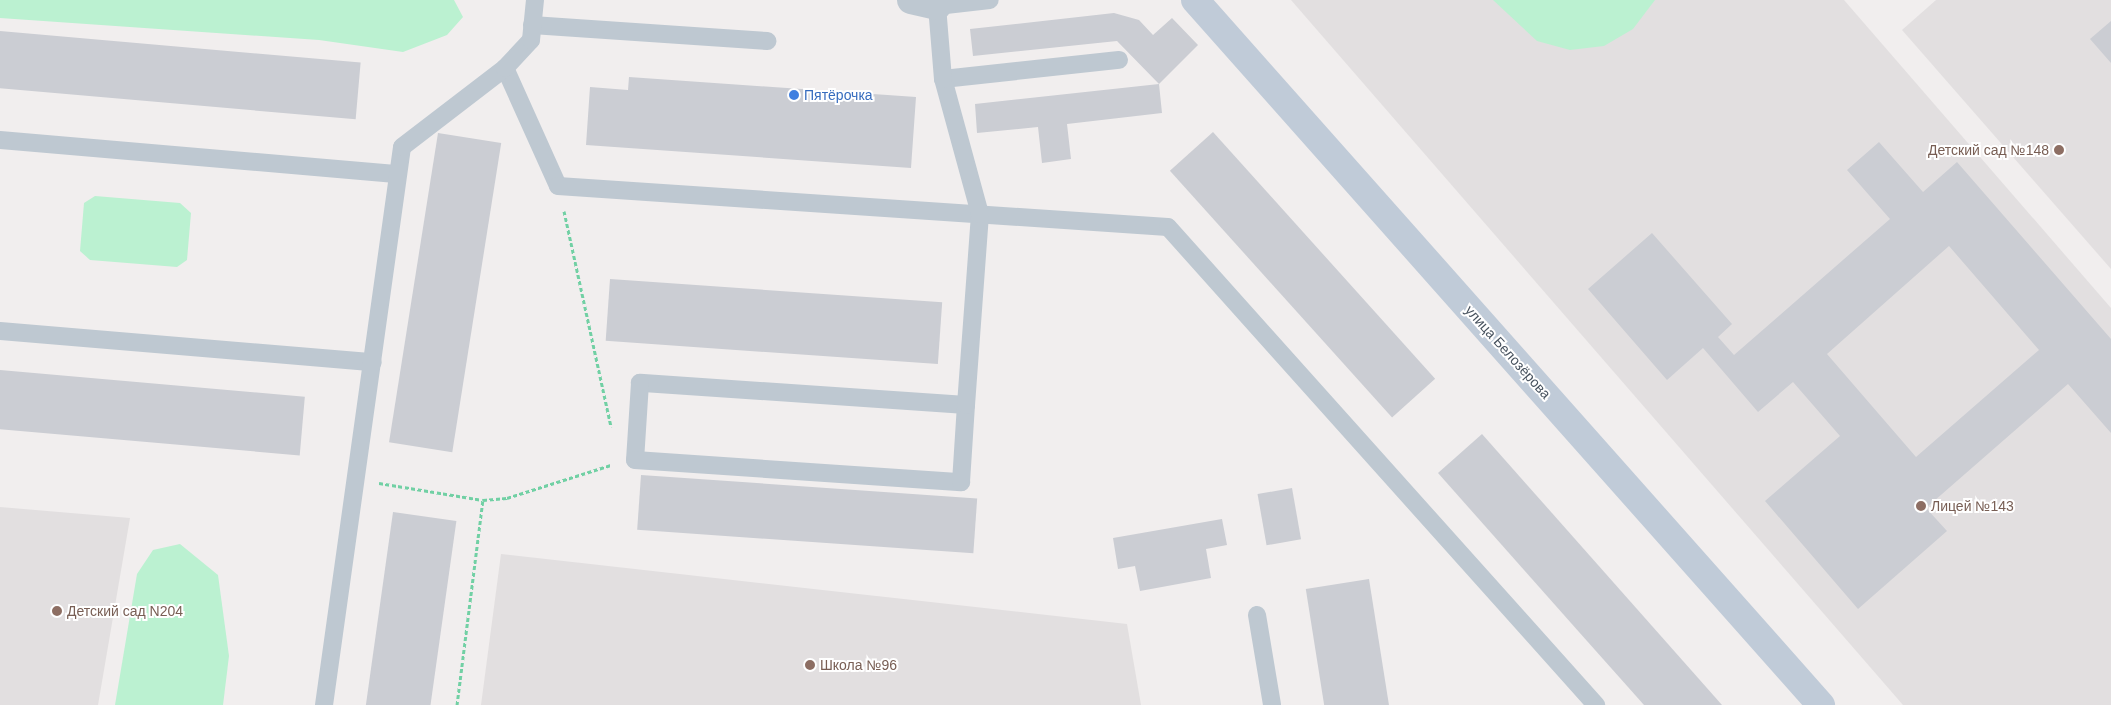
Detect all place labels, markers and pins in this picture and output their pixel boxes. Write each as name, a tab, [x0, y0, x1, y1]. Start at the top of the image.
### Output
place label: Пятёрочка	[804, 87, 873, 103]
marker: Пятёрочка	[788, 89, 800, 101]
place label: Детский сад №148	[1928, 142, 2049, 158]
marker: Детский сад №148	[2053, 144, 2065, 156]
place label: Лицей №143	[1931, 498, 2014, 514]
marker: Лицей №143	[1915, 500, 1927, 512]
place label: Детский сад N204	[67, 603, 183, 619]
marker: Детский сад N204	[51, 605, 63, 617]
place label: Школа №96	[820, 657, 897, 673]
marker: Школа №96	[804, 659, 816, 671]

